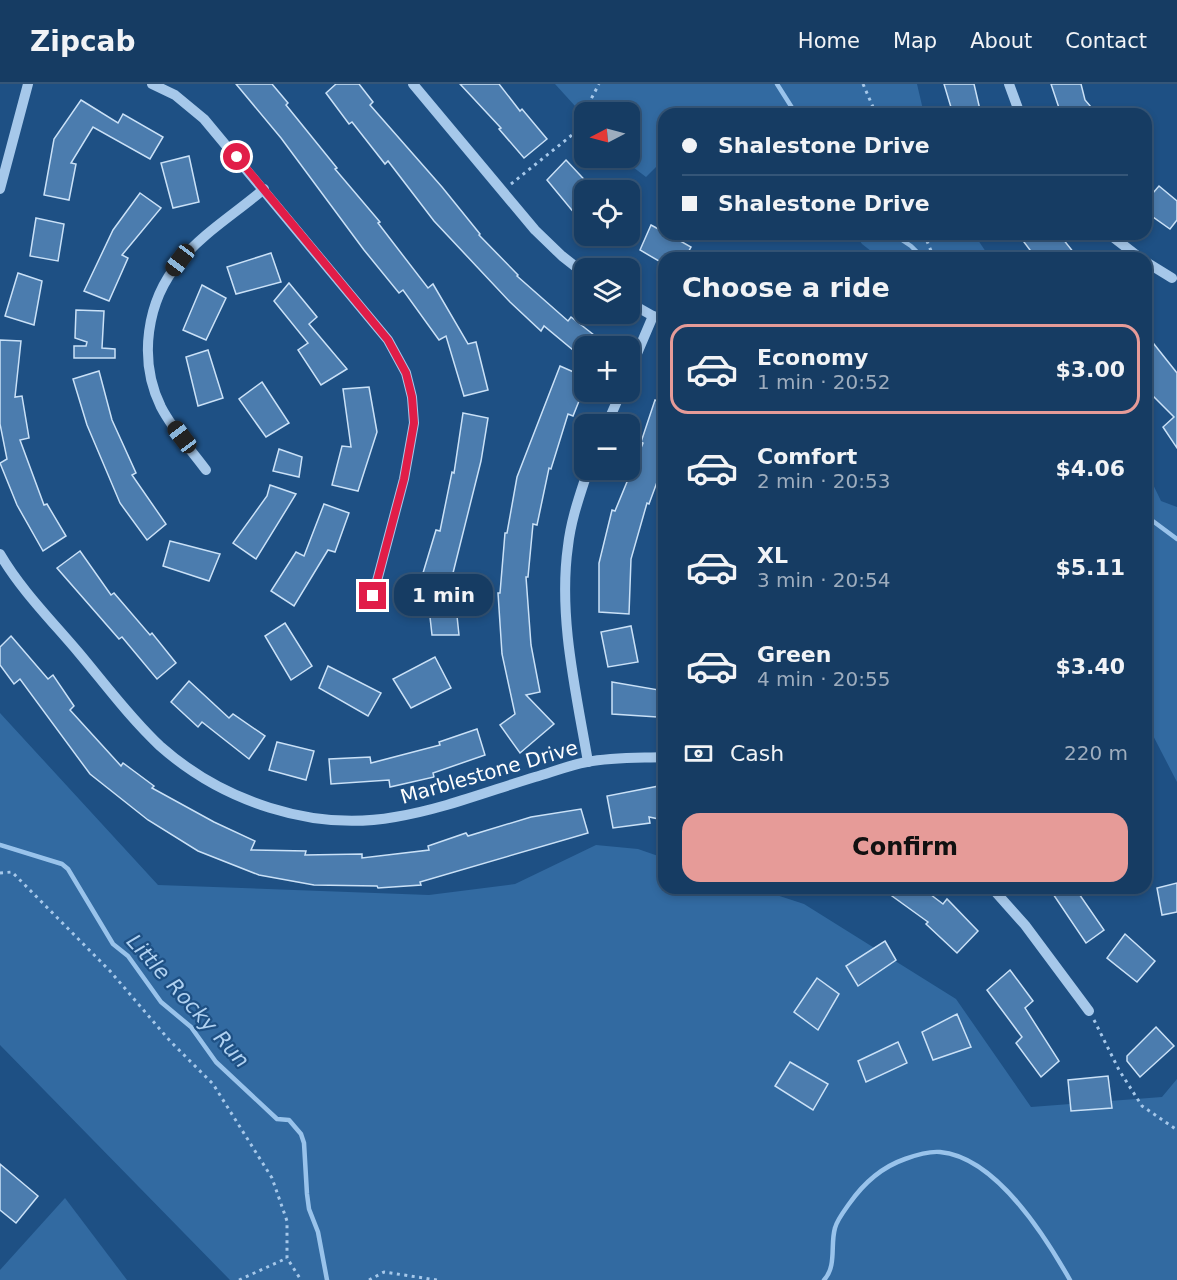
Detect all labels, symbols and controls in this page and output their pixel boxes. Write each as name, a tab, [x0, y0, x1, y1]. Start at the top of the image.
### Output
text: Zipcab	[30, 25, 135, 58]
text: Home	[798, 29, 860, 53]
text: Map	[893, 29, 937, 53]
text: About	[970, 29, 1032, 53]
text: Contact	[1065, 29, 1147, 53]
north arrow	[574, 102, 640, 168]
map controls	[574, 102, 640, 480]
text: Shalestone Drive	[718, 133, 930, 158]
route start	[223, 143, 250, 170]
button: locate	[574, 180, 640, 246]
text: Shalestone Drive	[718, 191, 930, 216]
car	[162, 240, 198, 280]
button: layers	[574, 258, 640, 324]
text: Choose a ride	[682, 272, 890, 303]
button: +	[574, 336, 640, 402]
icon: car	[685, 342, 739, 396]
text: Economy	[757, 345, 868, 370]
text: $3.00	[1055, 357, 1125, 382]
text: 1 min · 20:52	[757, 370, 891, 394]
button: −	[574, 414, 640, 480]
car	[164, 417, 200, 457]
icon: car	[685, 441, 739, 495]
text: Comfort	[757, 444, 857, 469]
text: $4.06	[1055, 456, 1125, 481]
text: 2 min · 20:53	[757, 469, 891, 493]
icon: car	[685, 540, 739, 594]
text: XL	[757, 543, 788, 568]
text: $5.11	[1055, 555, 1125, 580]
text: 3 min · 20:54	[757, 568, 891, 592]
callout: 1 min	[394, 575, 493, 617]
route end	[359, 582, 386, 609]
text: 1 min	[412, 583, 475, 607]
icon: car	[685, 639, 739, 693]
text: Green	[757, 642, 831, 667]
text: $3.40	[1055, 654, 1125, 679]
text: 4 min · 20:55	[757, 667, 891, 691]
street label: Marblestone Drive	[398, 735, 580, 809]
icon: cash	[682, 737, 715, 770]
text: Cash	[730, 741, 784, 766]
text: 220 m	[1064, 741, 1128, 765]
button: Confirm	[682, 813, 1128, 882]
water label: Little Rocky Run	[122, 929, 254, 1073]

